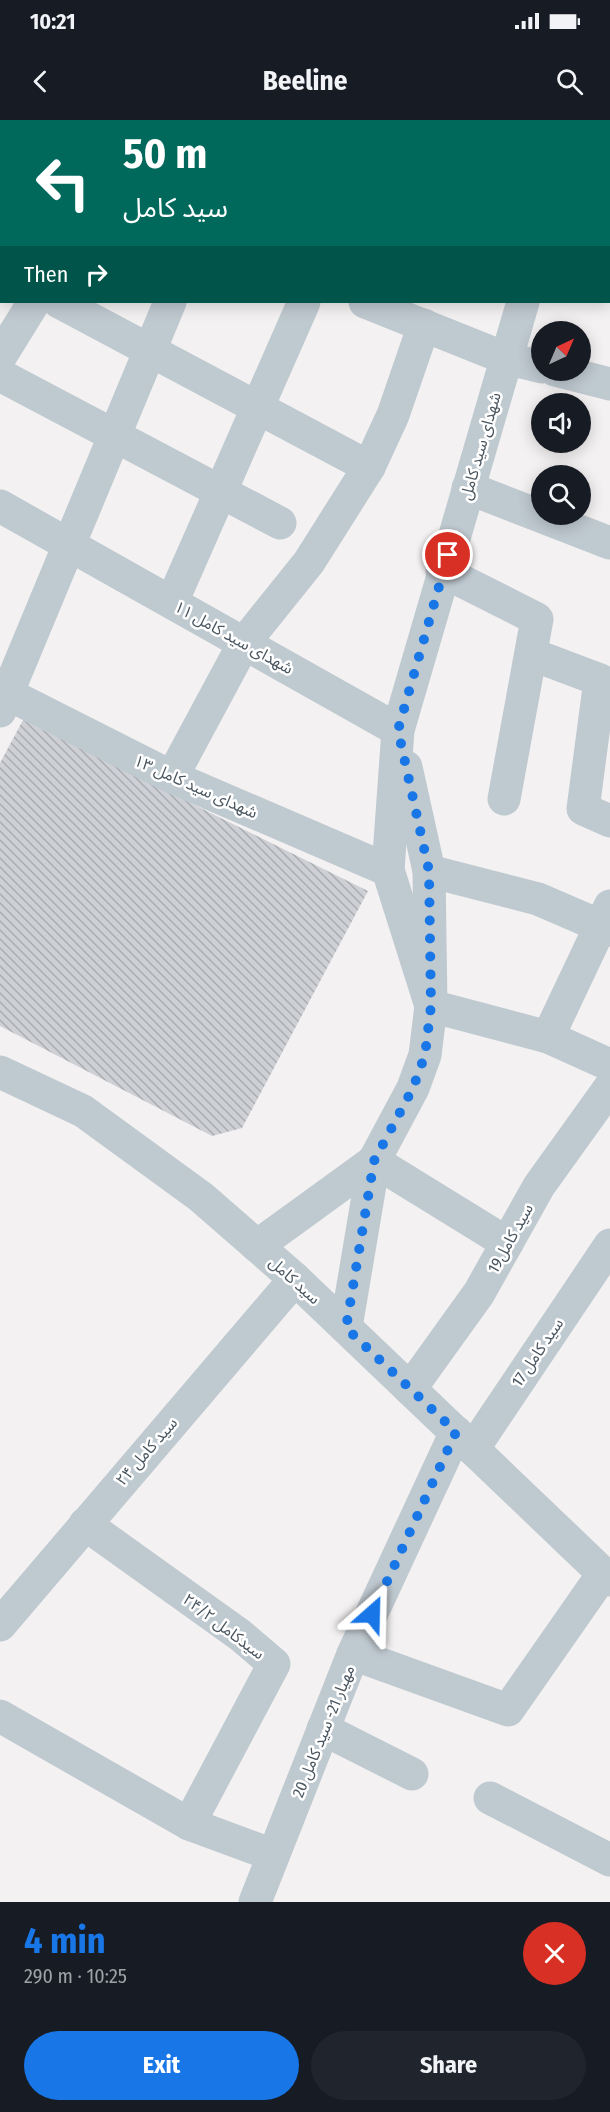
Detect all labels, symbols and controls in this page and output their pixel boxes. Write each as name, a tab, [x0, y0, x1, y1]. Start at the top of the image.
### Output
text: 10:21	[30, 8, 75, 35]
icon: back	[24, 65, 57, 98]
text: Beeline	[263, 65, 347, 97]
icon: search	[553, 65, 586, 98]
text: 50 m	[123, 129, 207, 179]
icon: left	[24, 144, 102, 222]
text: سید کامل	[123, 192, 228, 224]
icon: right	[80, 258, 113, 291]
text: Then	[24, 261, 68, 288]
north arrow	[531, 321, 591, 381]
map controls	[531, 321, 591, 525]
street label: شهدای سید کامل	[456, 390, 505, 502]
button: sound	[531, 393, 591, 453]
button: search	[531, 465, 591, 525]
pin	[422, 529, 473, 580]
icon: arrive	[431, 538, 464, 571]
street label: شهدای سید کامل ۱۱	[171, 597, 297, 678]
street label: شهدای سید کامل ۱۳	[131, 751, 260, 822]
street label: سید کامل19	[484, 1200, 537, 1276]
street label: سید کامل	[265, 1253, 324, 1308]
street label: سید کامل 17	[508, 1314, 567, 1390]
street label: سید کامل ۲۴	[112, 1413, 181, 1489]
position arrow	[340, 1582, 404, 1646]
street label: سیدکامل ۲۴/۲	[179, 1590, 268, 1663]
street label: مهیار 21- سید کامل 20	[288, 1662, 359, 1800]
text: 4 min	[24, 1919, 106, 1963]
button: close	[523, 1922, 586, 1985]
text: 290 m · 10:25	[24, 1964, 127, 1988]
button: Exit	[24, 2031, 299, 2100]
button: Share	[311, 2031, 586, 2100]

